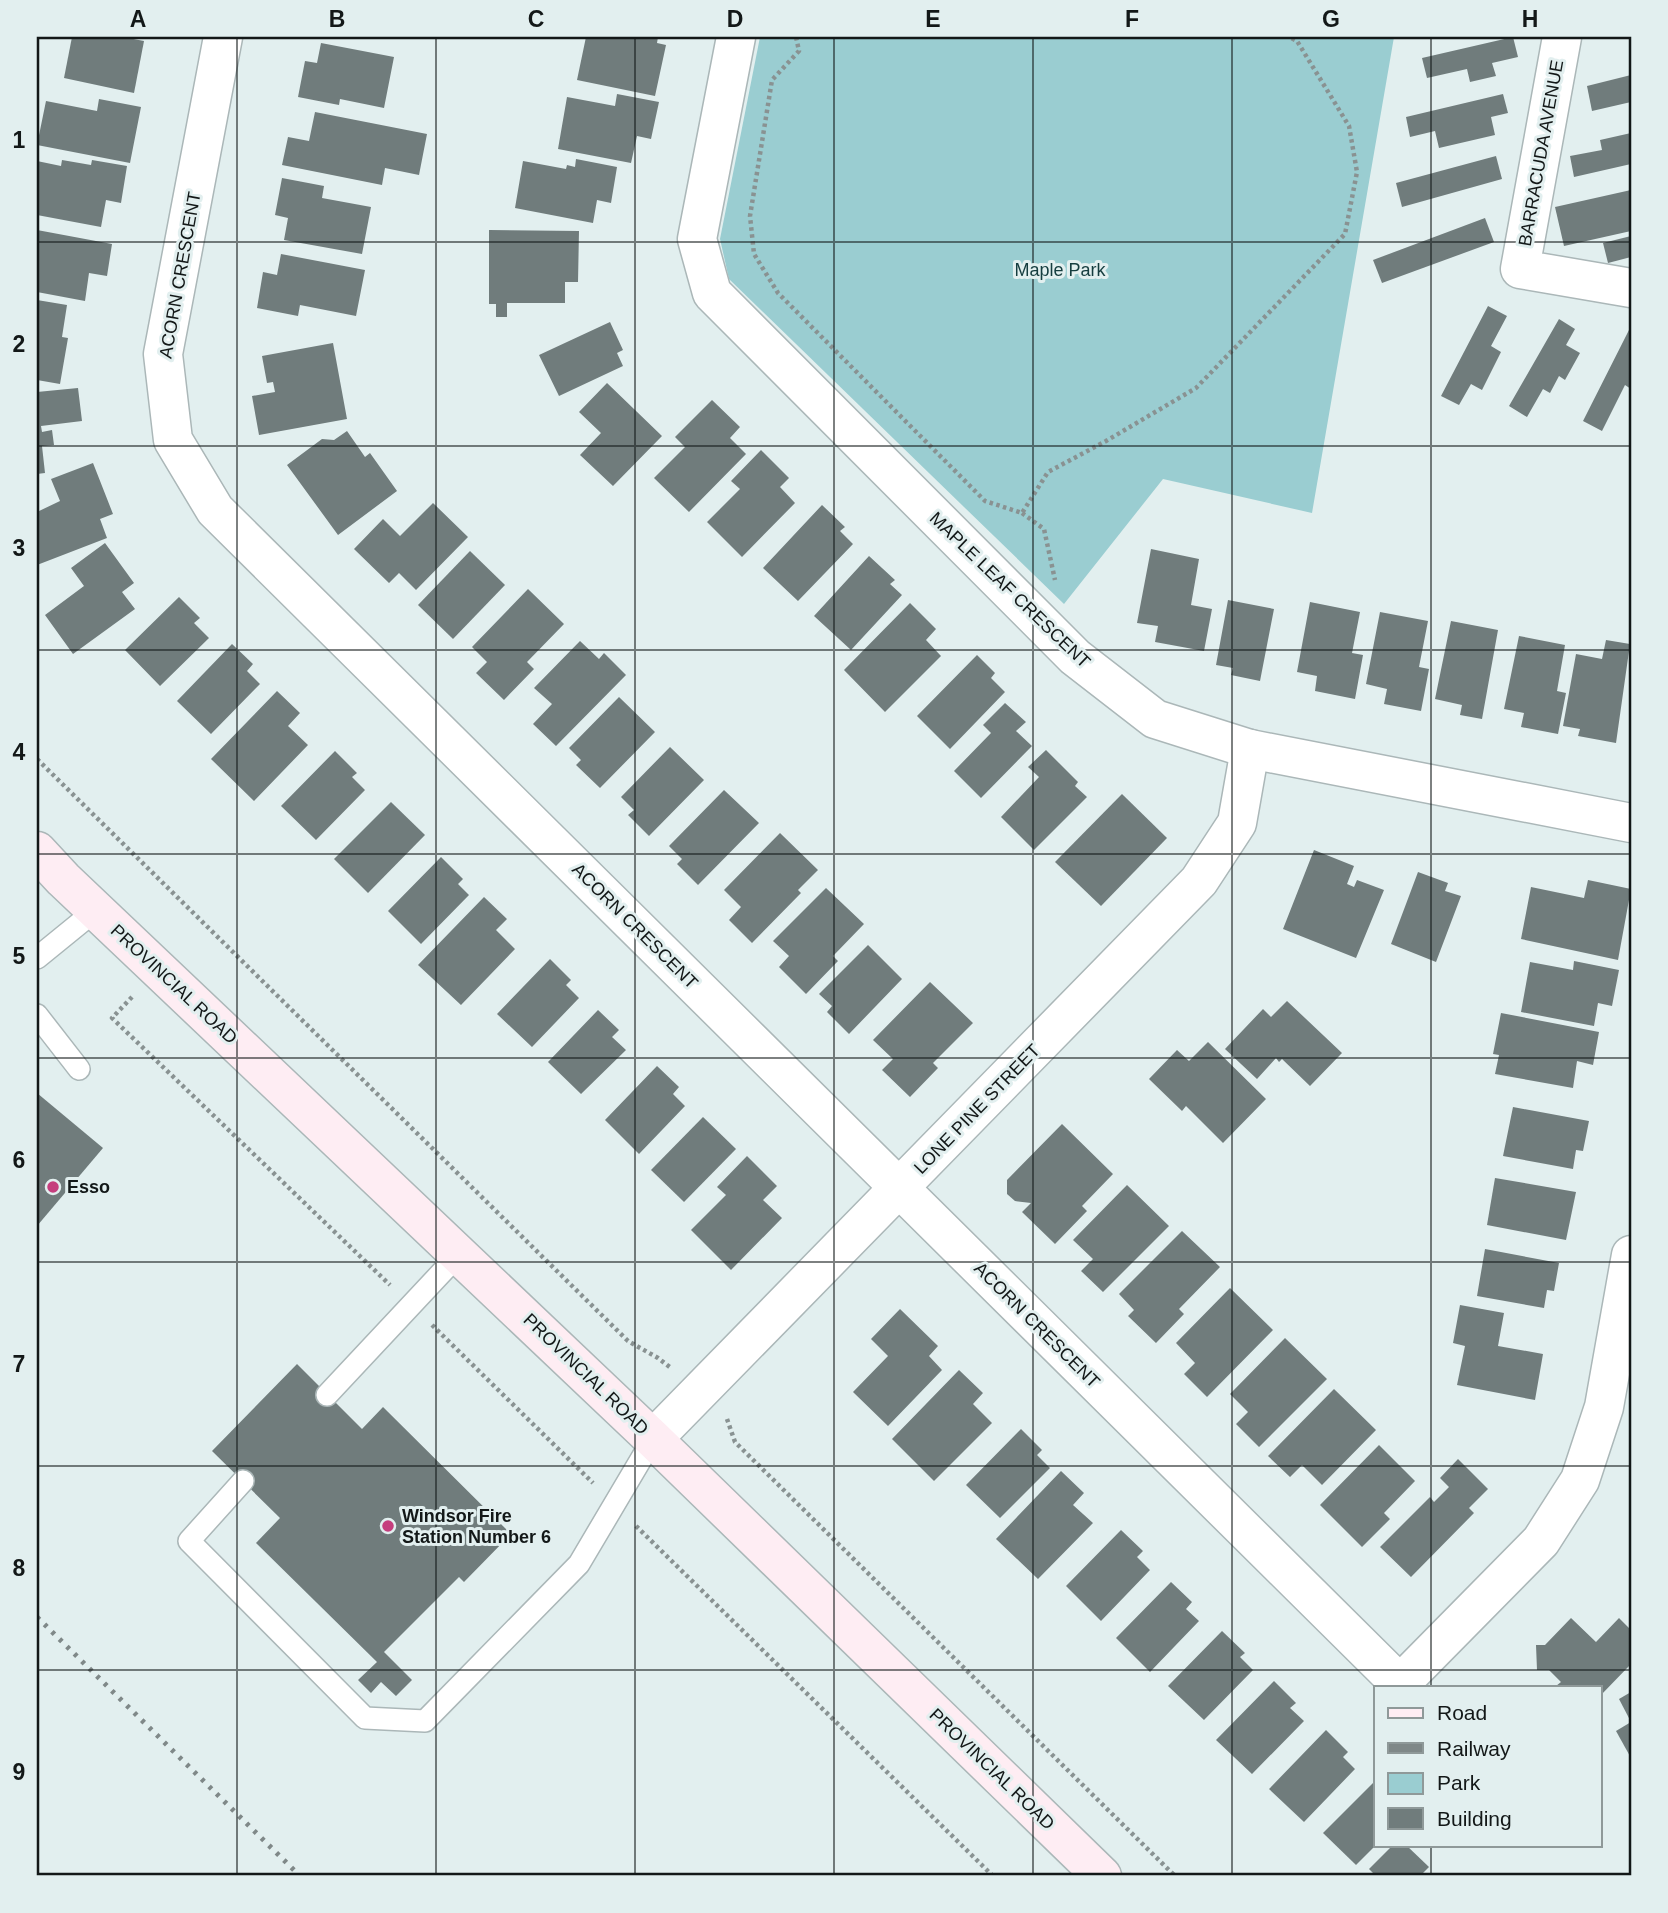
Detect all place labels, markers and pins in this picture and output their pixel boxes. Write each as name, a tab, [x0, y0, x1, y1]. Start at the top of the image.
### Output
place label: Esso	[67, 1177, 110, 1197]
marker: Esso	[45, 1179, 61, 1195]
place label: Windsor Fire Station Number 6	[402, 1506, 551, 1547]
marker: Windsor Fire Station Number 6	[380, 1518, 396, 1534]

